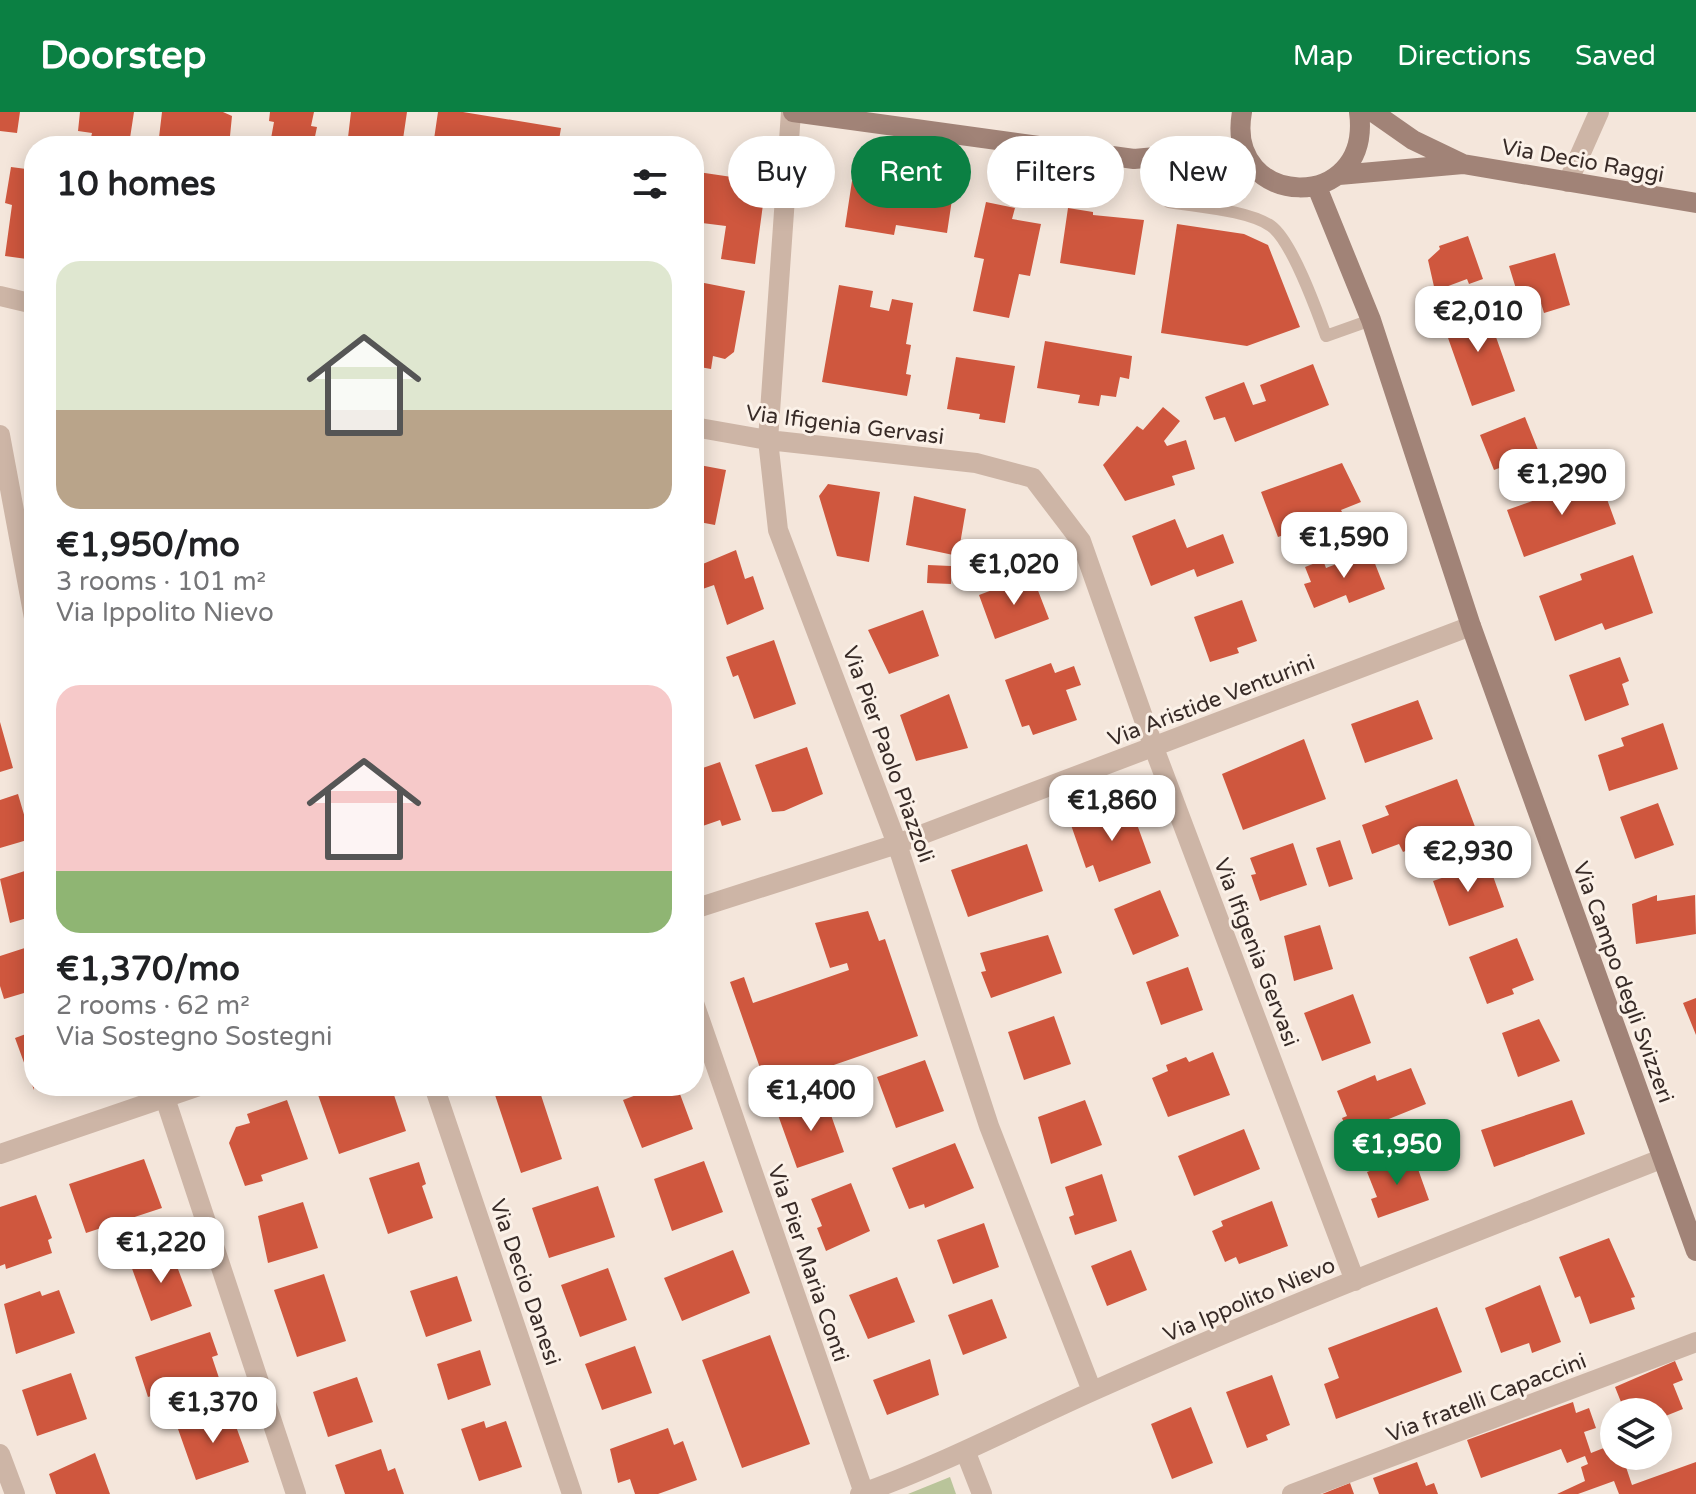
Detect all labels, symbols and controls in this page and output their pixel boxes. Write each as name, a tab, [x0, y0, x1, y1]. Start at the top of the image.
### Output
text: Doorstep	[40, 33, 206, 79]
text: Map	[1293, 39, 1353, 73]
text: Directions	[1397, 39, 1531, 73]
text: Saved	[1575, 39, 1656, 73]
street label: Via Decio Raggi	[1499, 134, 1666, 188]
chip: Buy	[728, 136, 835, 208]
chip: Rent	[851, 136, 971, 208]
chip: Filters	[987, 136, 1124, 208]
chip: New	[1140, 136, 1256, 208]
icon: filters	[628, 162, 672, 206]
text: 10 homes	[56, 164, 216, 205]
pin: €2,010	[1413, 286, 1543, 354]
text: €2,010	[1433, 296, 1523, 327]
icon: home	[292, 313, 436, 457]
street label: Via Ifigenia Gervasi	[744, 400, 946, 450]
pin: €1,290	[1497, 449, 1627, 517]
text: €1,290	[1517, 459, 1607, 490]
pin: €1,590	[1279, 512, 1409, 580]
text: €1,590	[1299, 522, 1389, 553]
text: €1,950/mo	[56, 525, 240, 566]
pin: €1,020	[949, 539, 1079, 607]
text: €1,020	[969, 549, 1059, 580]
text: 3 rooms · 101 m²	[56, 566, 266, 597]
text: Via Ippolito Nievo	[56, 597, 274, 628]
street label: Via Pier Paolo Piazzoli	[837, 643, 939, 866]
street label: Via Aristide Venturini	[1104, 649, 1318, 752]
icon: home	[292, 737, 436, 881]
pin: €1,860	[1047, 775, 1177, 843]
text: €1,860	[1067, 785, 1157, 816]
pin: €2,930	[1403, 826, 1533, 894]
text: €2,930	[1423, 836, 1513, 867]
street label: Via Ifigenia Gervasi	[1208, 855, 1304, 1050]
street label: Via Campo degli Svizzeri	[1567, 858, 1679, 1106]
text: €1,370/mo	[56, 949, 240, 990]
text: 2 rooms · 62 m²	[56, 990, 250, 1021]
text: Via Sostegno Sostegni	[56, 1021, 332, 1052]
pin: €1,400	[746, 1065, 876, 1133]
text: €1,400	[766, 1075, 856, 1106]
pin: €1,950	[1332, 1119, 1462, 1187]
text: €1,950	[1352, 1129, 1442, 1160]
street label: Via Pier Maria Conti	[762, 1162, 854, 1365]
street label: Via Decio Danesi	[484, 1196, 566, 1369]
pin: €1,220	[96, 1217, 226, 1285]
text: €1,220	[116, 1227, 206, 1258]
street label: Via Ippolito Nievo	[1160, 1252, 1339, 1348]
street label: Via fratelli Capaccini	[1383, 1348, 1590, 1448]
pin: €1,370	[148, 1377, 278, 1445]
text: €1,370	[168, 1387, 258, 1418]
map controls	[1600, 1398, 1672, 1470]
button: layers	[1600, 1398, 1672, 1470]

